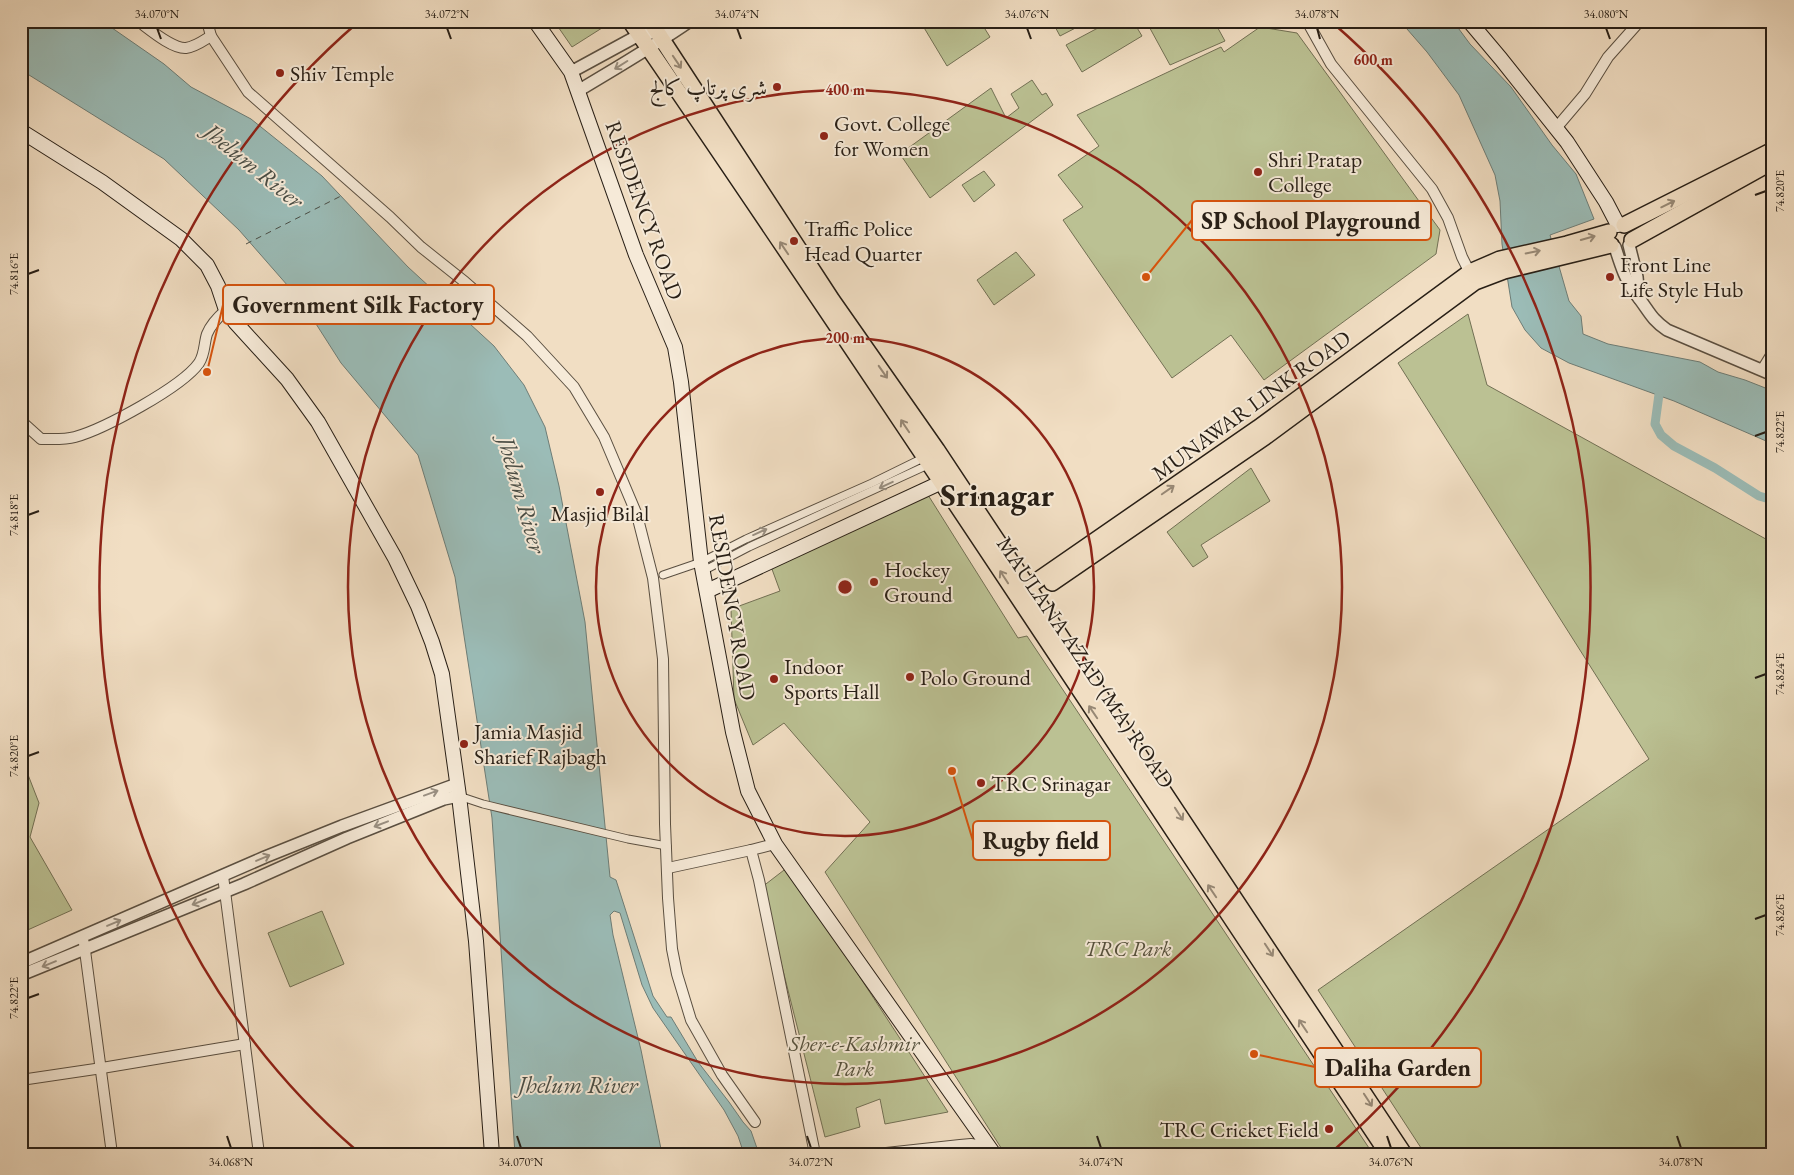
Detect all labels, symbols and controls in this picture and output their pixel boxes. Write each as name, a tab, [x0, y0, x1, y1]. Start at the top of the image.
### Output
text: 34.070°N	[135, 6, 180, 22]
text: 34.072°N	[425, 6, 470, 22]
text: 34.074°N	[715, 6, 760, 22]
text: 34.076°N	[1005, 6, 1050, 22]
text: 34.078°N	[1295, 6, 1340, 22]
text: 34.080°N	[1584, 6, 1629, 22]
text: 600 m	[1353, 50, 1393, 69]
one-way arrow	[672, 54, 682, 68]
place label: Shiv Temple	[290, 59, 394, 88]
one-way arrow	[614, 60, 628, 70]
marker: Shiv Temple	[274, 67, 286, 79]
place label: شری پرتاپ کالج	[649, 73, 767, 107]
text: 400 m	[825, 80, 865, 99]
marker: شری پرتاپ کالج	[771, 81, 783, 93]
place label: Govt. College for Women	[834, 109, 950, 163]
water label: Jhelum River	[194, 113, 312, 216]
street label: RESIDENCY ROAD	[599, 117, 690, 304]
marker: Govt. College for Women	[818, 130, 830, 142]
place label: Shri Pratap College	[1268, 145, 1362, 199]
marker: Shri Pratap College	[1252, 166, 1264, 178]
text: 74.820°E	[1772, 170, 1788, 212]
one-way arrow	[1660, 199, 1675, 208]
callout: SP School Playground	[1192, 201, 1431, 240]
text: SP School Playground	[1201, 205, 1422, 237]
place label: Traffic Police Head Quarter	[804, 214, 923, 268]
one-way arrow	[1579, 233, 1595, 243]
marker: Traffic Police Head Quarter	[788, 235, 800, 247]
one-way arrow	[779, 242, 789, 256]
one-way arrow	[1525, 246, 1541, 256]
place label: Front Line Life Style Hub	[1620, 250, 1743, 304]
text: 74.816°E	[6, 253, 22, 295]
marker: Front Line Life Style Hub	[1604, 271, 1616, 283]
callout: Government Silk Factory	[223, 285, 494, 324]
text: Government Silk Factory	[232, 289, 484, 321]
street label: MUNAWAR LINK ROAD	[1146, 323, 1356, 487]
text: 200 m	[825, 328, 865, 347]
one-way arrow	[878, 365, 888, 379]
text: 74.822°E	[1772, 411, 1788, 453]
one-way arrow	[900, 420, 910, 434]
water label: Jhelum River	[490, 428, 554, 558]
district label: Srinagar	[940, 474, 1055, 516]
one-way arrow	[879, 480, 894, 490]
one-way arrow	[1161, 485, 1175, 495]
marker: Masjid Bilal	[594, 486, 606, 498]
text: 74.818°E	[6, 494, 22, 536]
place label: Masjid Bilal	[551, 499, 649, 528]
street label: RESIDENCY ROAD	[702, 512, 763, 702]
one-way arrow	[752, 527, 767, 536]
street label: MAULANA AZAD (MA) ROAD	[990, 531, 1181, 794]
place label: Hockey Ground	[884, 555, 953, 609]
one-way arrow	[999, 570, 1009, 584]
marker: Hockey Ground	[868, 576, 880, 588]
centre of rings	[836, 578, 854, 596]
place label: Indoor Sports Hall	[784, 652, 879, 706]
text: 74.824°E	[1772, 653, 1788, 695]
place label: Polo Ground	[920, 663, 1032, 692]
marker: Polo Ground	[904, 671, 916, 683]
marker: Indoor Sports Hall	[768, 673, 780, 685]
one-way arrow	[1088, 706, 1098, 720]
place label: Jamia Masjid Sharief Rajbagh	[472, 717, 607, 771]
text: 74.820°E	[6, 735, 22, 777]
marker: Jamia Masjid Sharief Rajbagh	[458, 738, 470, 750]
place label: TRC Srinagar	[991, 769, 1111, 798]
marker: TRC Srinagar	[975, 777, 987, 789]
one-way arrow	[423, 788, 438, 797]
one-way arrow	[1174, 807, 1184, 821]
one-way arrow	[373, 820, 389, 829]
callout: Rugby field	[973, 821, 1110, 860]
text: Rugby field	[983, 825, 1100, 857]
one-way arrow	[255, 853, 270, 863]
one-way arrow	[1207, 884, 1217, 898]
text: 74.826°E	[1772, 894, 1788, 936]
one-way arrow	[192, 897, 207, 907]
one-way arrow	[106, 918, 121, 928]
park label: TRC Park	[1084, 934, 1172, 963]
one-way arrow	[1264, 942, 1274, 956]
one-way arrow	[42, 959, 57, 969]
text: 74.822°E	[6, 977, 22, 1019]
one-way arrow	[1297, 1019, 1308, 1033]
park label: Sher-e-Kashmir Park	[788, 1029, 921, 1083]
callout: Daliha Garden	[1315, 1048, 1481, 1087]
text: Daliha Garden	[1325, 1052, 1472, 1083]
water label: Jhelum River	[513, 1069, 640, 1100]
one-way arrow	[1363, 1092, 1373, 1106]
place label: TRC Cricket Field	[1159, 1115, 1320, 1144]
marker: TRC Cricket Field	[1323, 1123, 1335, 1135]
text: 34.068°N	[209, 1154, 254, 1170]
text: 34.070°N	[499, 1154, 544, 1170]
text: 34.072°N	[789, 1154, 834, 1170]
text: 34.074°N	[1079, 1154, 1124, 1170]
text: 34.076°N	[1369, 1154, 1414, 1170]
text: 34.078°N	[1659, 1154, 1704, 1170]

